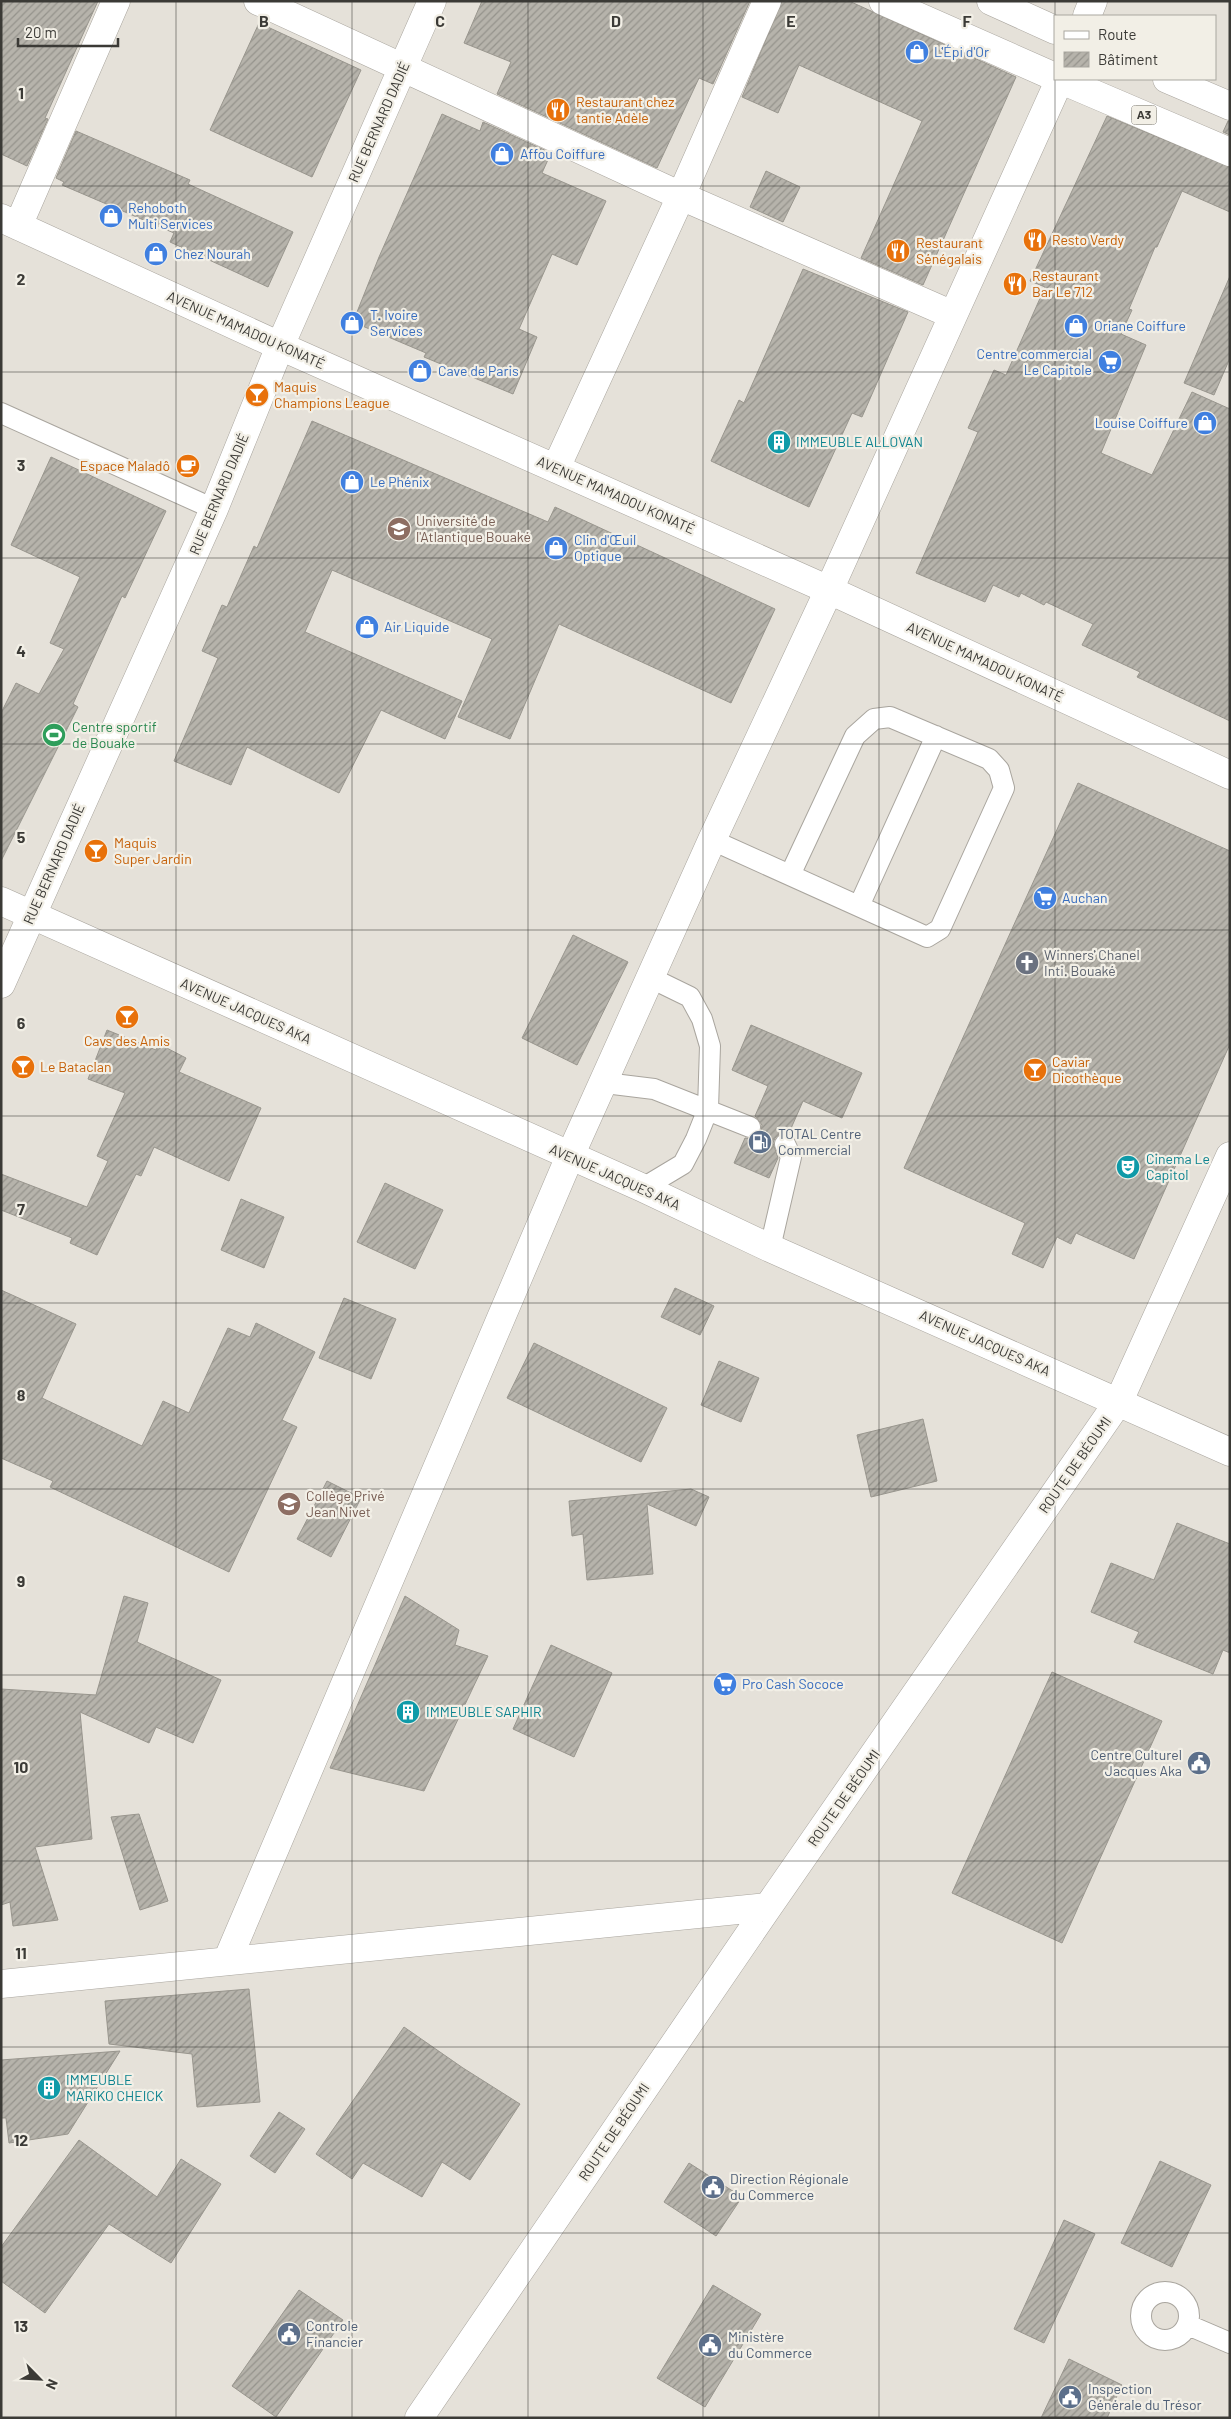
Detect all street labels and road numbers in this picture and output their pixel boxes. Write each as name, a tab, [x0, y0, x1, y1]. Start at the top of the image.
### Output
street label: RUE BERNARD DADIÉ	[344, 59, 413, 185]
road number: A3	[1132, 106, 1156, 124]
street label: AVENUE MAMADOU KONATÉ	[165, 287, 328, 372]
street label: RUE BERNARD DADIÉ	[185, 431, 252, 557]
street label: AVENUE MAMADOU KONATÉ	[535, 452, 698, 537]
street label: AVENUE MAMADOU KONATÉ	[904, 618, 1066, 705]
street label: RUE BERNARD DADIÉ	[19, 801, 88, 927]
street label: AVENUE JACQUES AKA	[178, 974, 315, 1047]
street label: AVENUE JACQUES AKA	[547, 1140, 684, 1213]
street label: AVENUE JACQUES AKA	[917, 1306, 1054, 1379]
street label: ROUTE DE BÉOUMI	[1035, 1413, 1114, 1516]
street label: ROUTE DE BÉOUMI	[804, 1746, 883, 1849]
street label: ROUTE DE BÉOUMI	[575, 2080, 653, 2184]

